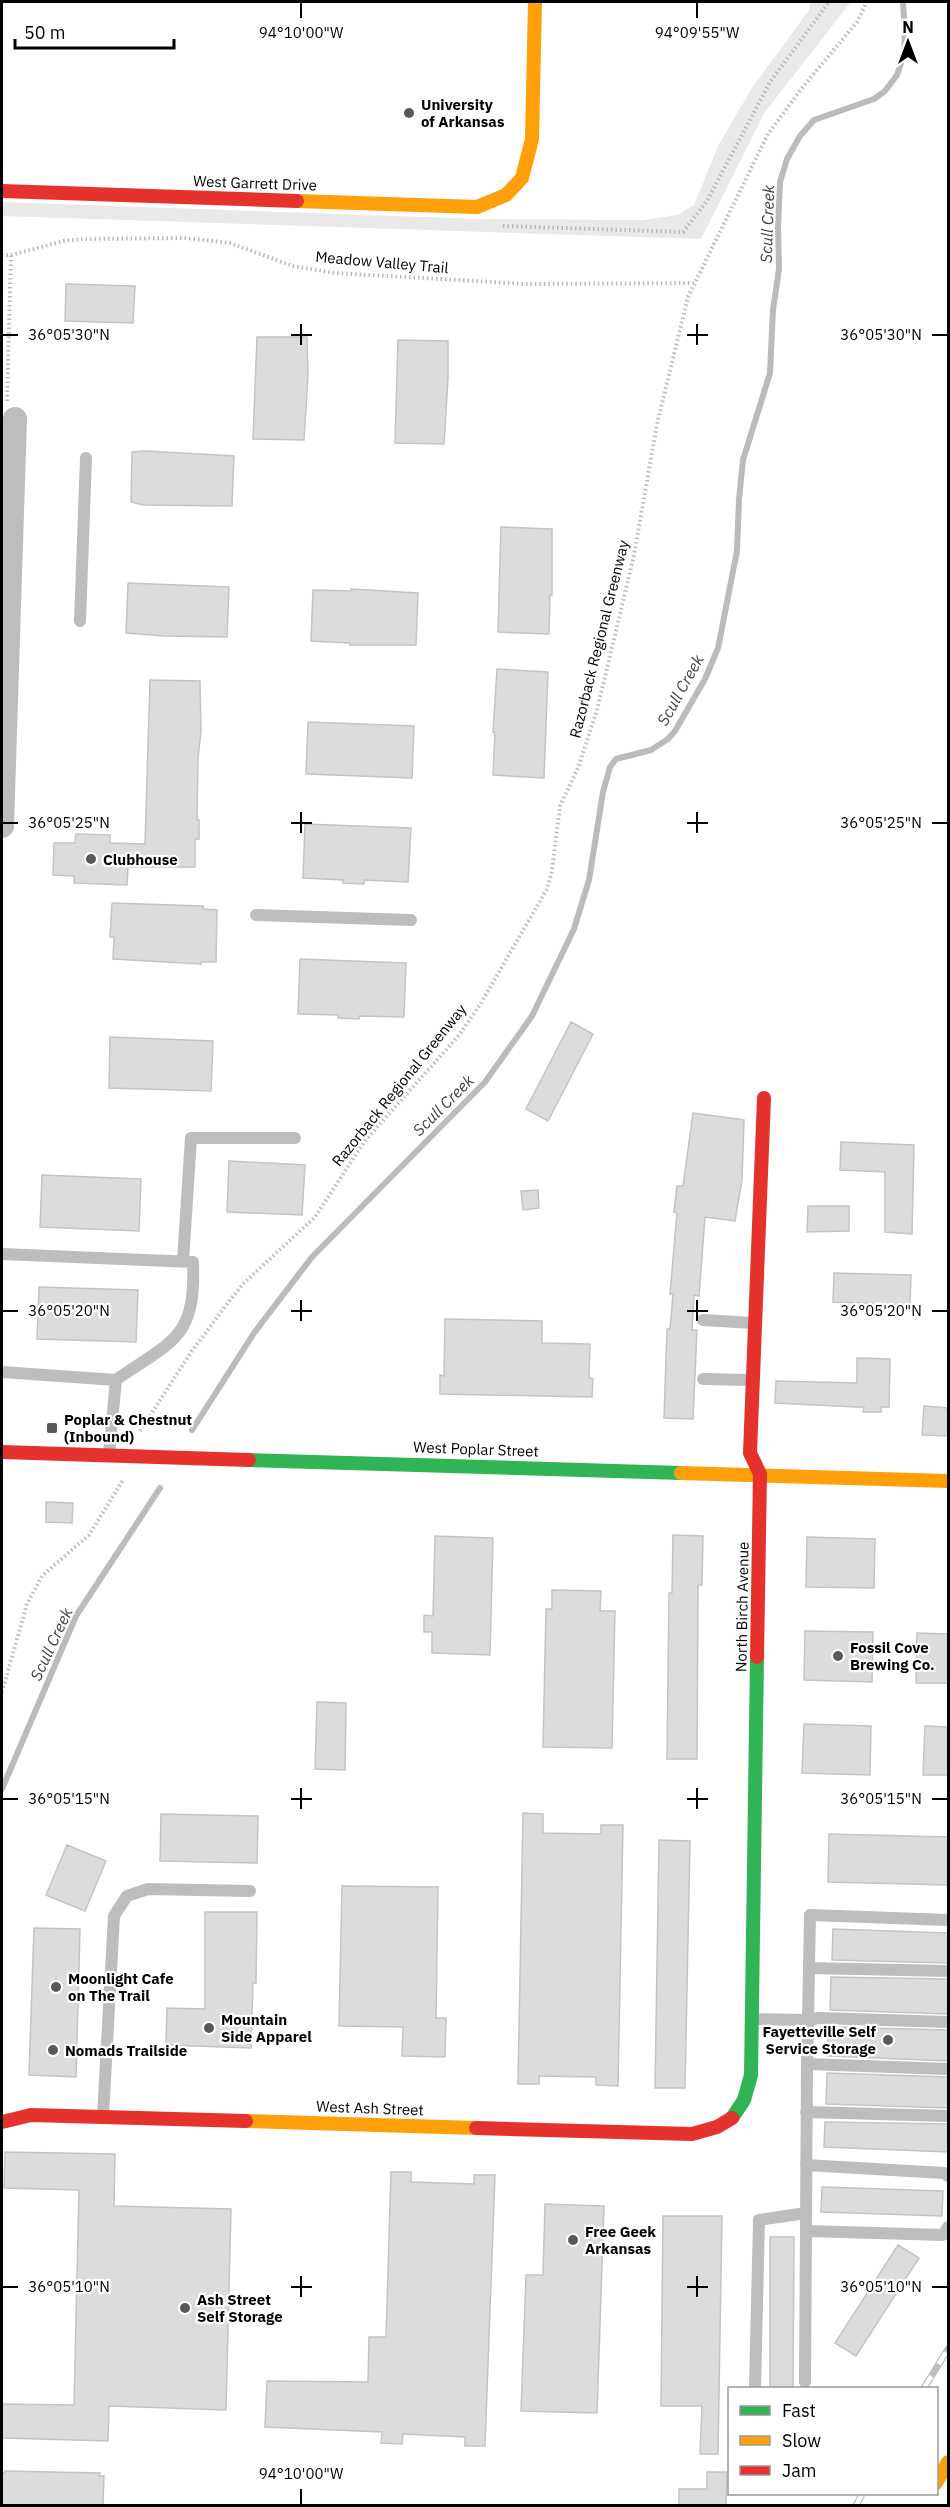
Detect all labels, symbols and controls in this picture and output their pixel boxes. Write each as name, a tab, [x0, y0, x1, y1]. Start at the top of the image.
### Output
scale bar	[15, 12, 174, 50]
north arrow	[878, 12, 938, 72]
text: N	[902, 17, 914, 37]
text: 50 m	[24, 21, 66, 44]
text: 94°10'00"W	[259, 23, 344, 42]
text: 94°09'55"W	[655, 23, 740, 42]
place label: University of Arkansas	[421, 95, 505, 131]
marker: University of Arkansas	[402, 106, 416, 120]
street label: West Garrett Drive	[193, 171, 317, 195]
water label: Scull Creek	[756, 184, 778, 263]
street label: Meadow Valley Trail	[315, 247, 449, 277]
text: 36°05'30"N	[28, 325, 110, 344]
text: 36°05'30"N	[840, 325, 922, 344]
street label: Razorback Regional Greenway	[565, 538, 633, 740]
water label: Scull Creek	[652, 650, 708, 729]
text: 36°05'25"N	[28, 813, 110, 832]
text: 36°05'25"N	[840, 813, 922, 832]
place label: Clubhouse	[103, 850, 178, 869]
marker: Clubhouse	[84, 852, 98, 866]
street label: Razorback Regional Greenway	[328, 1000, 471, 1170]
water label: Scull Creek	[408, 1070, 478, 1140]
text: 36°05'20"N	[28, 1301, 110, 1320]
text: 36°05'20"N	[840, 1301, 922, 1320]
place label: Poplar & Chestnut (Inbound)	[64, 1410, 192, 1446]
marker: Poplar & Chestnut (Inbound)	[45, 1421, 59, 1435]
street label: West Poplar Street	[413, 1437, 539, 1461]
street label: North Birch Avenue	[731, 1542, 753, 1672]
water label: Scull Creek	[25, 1604, 77, 1684]
place label: Fossil Cove Brewing Co.	[850, 1638, 935, 1674]
marker: Fossil Cove Brewing Co.	[831, 1649, 845, 1663]
text: 36°05'15"N	[28, 1789, 110, 1808]
text: 36°05'15"N	[840, 1789, 922, 1808]
place label: Moonlight Cafe on The Trail	[68, 1969, 174, 2005]
marker: Moonlight Cafe on The Trail	[49, 1980, 63, 1994]
place label: Mountain Side Apparel	[221, 2010, 312, 2046]
marker: Mountain Side Apparel	[202, 2021, 216, 2035]
place label: Fayetteville Self Service Storage	[762, 2022, 877, 2058]
marker: Fayetteville Self Service Storage	[881, 2033, 895, 2047]
place label: Nomads Trailside	[65, 2041, 187, 2060]
marker: Nomads Trailside	[46, 2043, 60, 2057]
street label: West Ash Street	[316, 2097, 424, 2119]
place label: Free Geek Arkansas	[585, 2222, 656, 2258]
marker: Free Geek Arkansas	[566, 2233, 580, 2247]
text: 36°05'10"N	[28, 2277, 110, 2296]
text: 36°05'10"N	[840, 2277, 922, 2296]
place label: Ash Street Self Storage	[197, 2290, 283, 2326]
marker: Ash Street Self Storage	[178, 2301, 192, 2315]
legend	[728, 2387, 938, 2495]
text: Fast	[782, 2399, 816, 2422]
text: Slow	[782, 2429, 821, 2452]
text: Jam	[782, 2459, 817, 2482]
text: 94°10'00"W	[259, 2464, 344, 2483]

